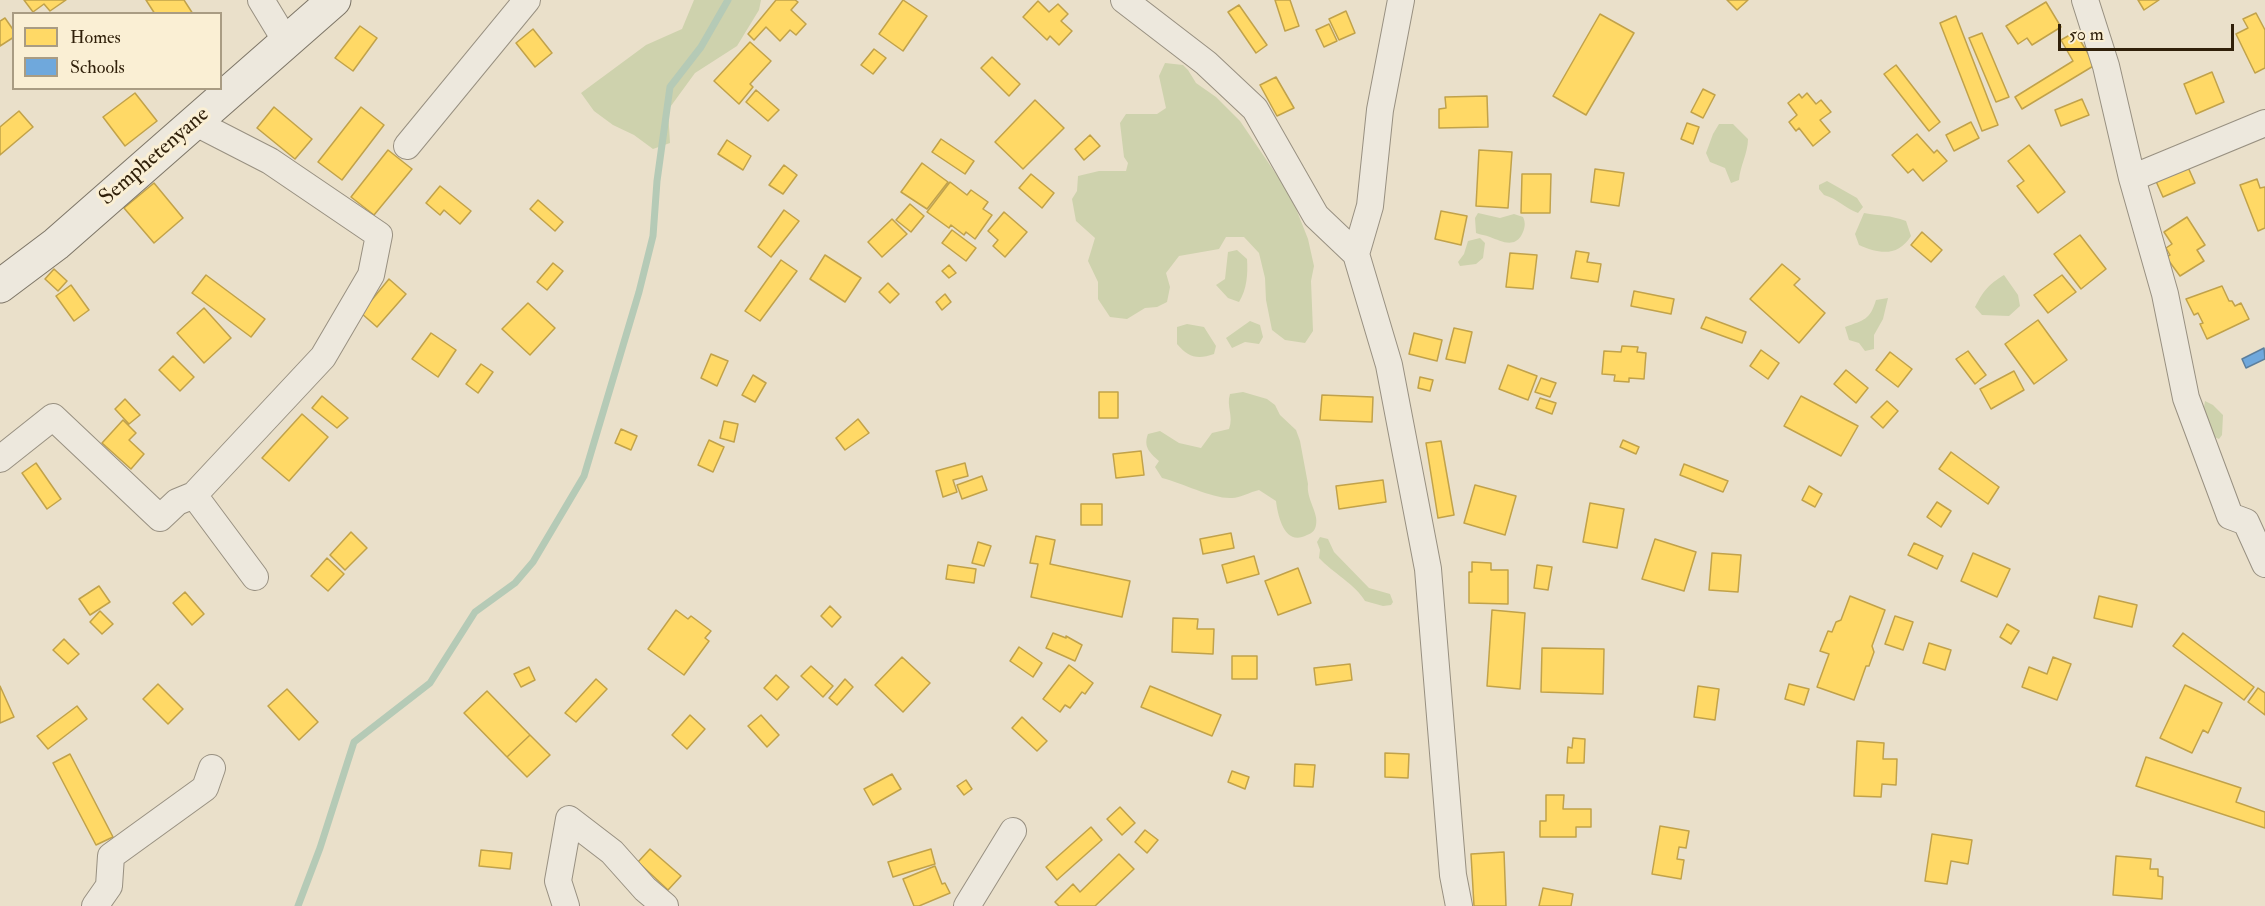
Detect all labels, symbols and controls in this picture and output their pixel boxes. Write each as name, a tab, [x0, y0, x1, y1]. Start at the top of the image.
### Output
legend	[12, 12, 222, 90]
scale bar	[2061, 12, 2236, 50]
text: 50 m	[2069, 23, 2104, 46]
text: Homes	[70, 26, 121, 49]
text: Schools	[70, 56, 125, 79]
street label: Semphetenyane	[95, 102, 215, 212]

